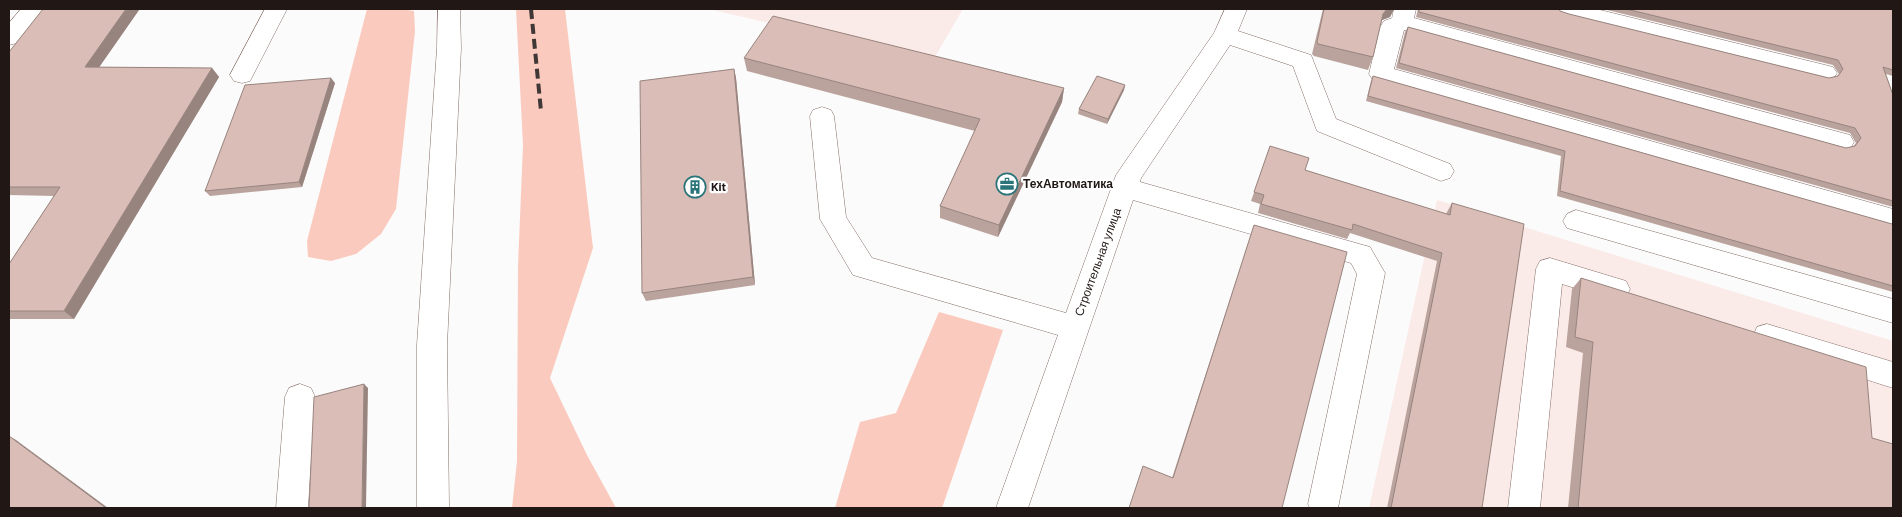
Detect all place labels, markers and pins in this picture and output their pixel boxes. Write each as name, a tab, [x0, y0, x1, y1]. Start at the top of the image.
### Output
office icon: ТехАвтоматика	[995, 172, 1019, 196]
building icon: Kit	[683, 175, 707, 199]
place label: ТехАвтоматика	[1023, 176, 1113, 190]
place label: Kit	[711, 179, 727, 193]

